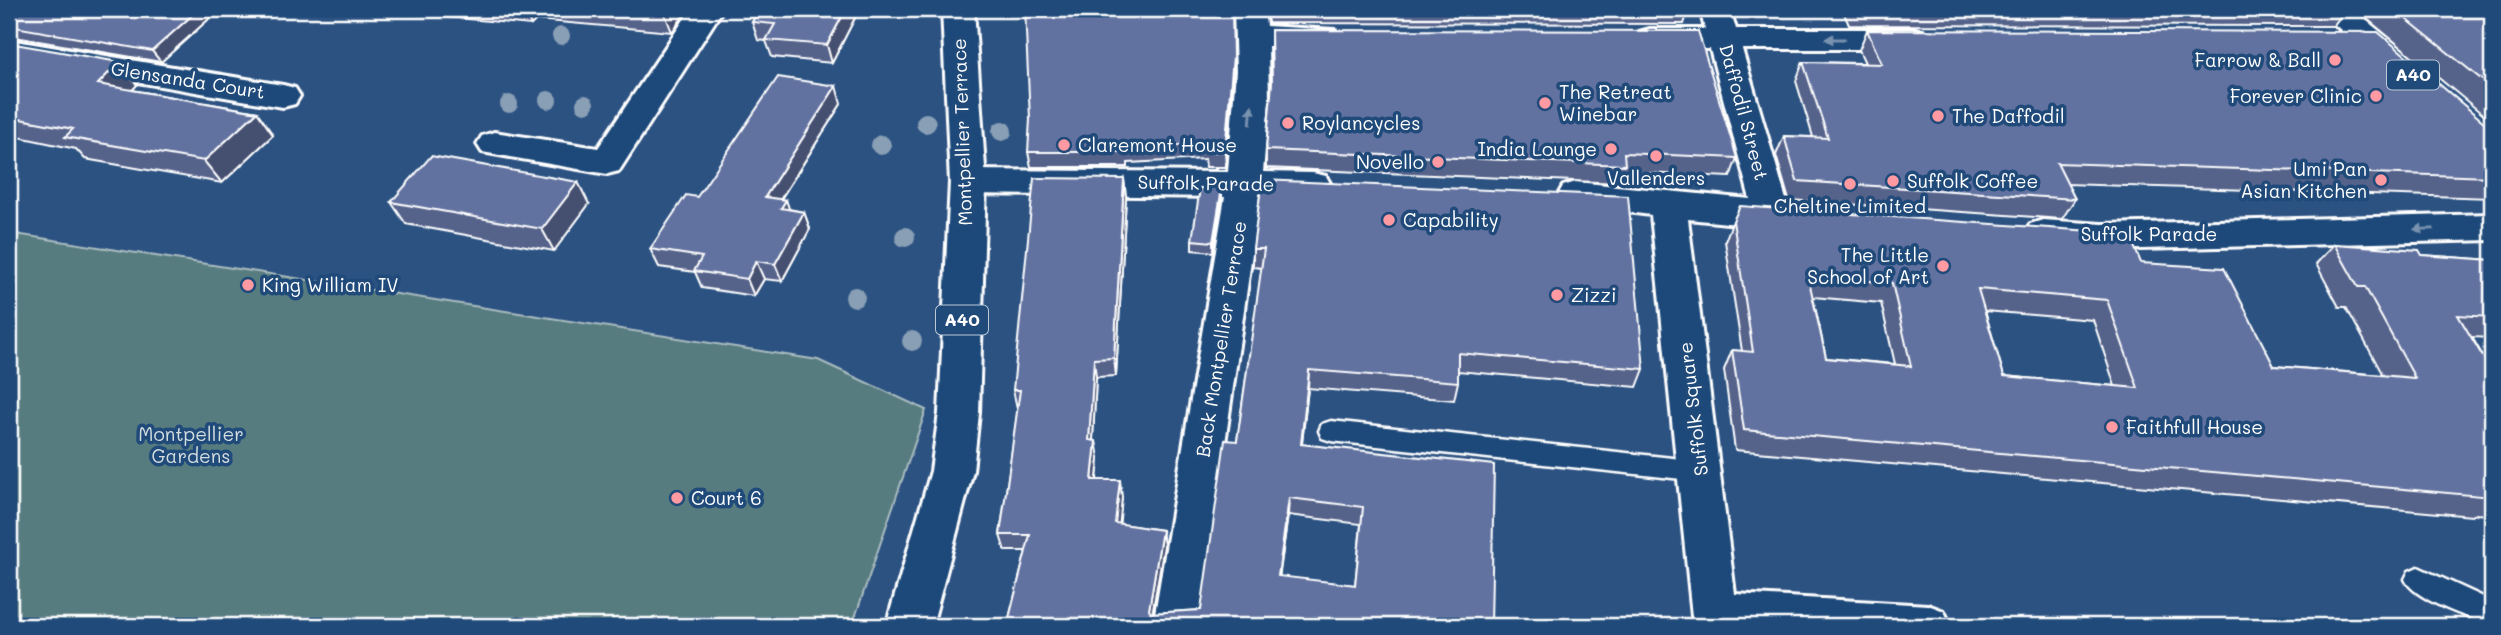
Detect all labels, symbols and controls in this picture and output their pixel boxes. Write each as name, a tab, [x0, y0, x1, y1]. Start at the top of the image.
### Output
one-way arrow	[1824, 33, 1846, 45]
street label: Montpellier Terrace	[946, 38, 977, 226]
street label: Daffodil Street	[1714, 41, 1775, 183]
place label: Farrow & Ball	[2194, 47, 2321, 72]
marker: Farrow & Ball	[2327, 52, 2343, 68]
street label: Glensanda Court	[109, 55, 267, 104]
road number: A40	[2387, 60, 2439, 90]
place label: The Retreat Winebar	[1559, 79, 1672, 126]
place label: Forever Clinic	[2230, 83, 2362, 108]
marker: Forever Clinic	[2368, 88, 2384, 104]
marker: The Retreat Winebar	[1537, 95, 1553, 111]
place label: The Daffodil	[1952, 103, 2065, 128]
one-way arrow	[1246, 104, 1257, 126]
marker: The Daffodil	[1930, 108, 1946, 124]
place label: Roylancycles	[1302, 110, 1421, 135]
marker: Roylancycles	[1280, 115, 1296, 131]
place label: Claremont House	[1078, 132, 1237, 157]
place label: India Lounge	[1477, 136, 1597, 161]
marker: Claremont House	[1056, 137, 1072, 153]
marker: India Lounge	[1603, 141, 1619, 157]
marker: Vallenders	[1648, 148, 1664, 164]
place label: Novello	[1356, 149, 1424, 174]
marker: Novello	[1430, 154, 1446, 170]
place label: Umi Pan Asian Kitchen	[2240, 156, 2367, 203]
place label: Vallenders	[1607, 165, 1705, 190]
place label: Suffolk Coffee	[1907, 168, 2038, 193]
street label: Suffolk Parade	[1137, 169, 1275, 196]
marker: Umi Pan Asian Kitchen	[2373, 172, 2389, 188]
marker: Suffolk Coffee	[1885, 173, 1901, 189]
marker: Cheltine Limited	[1842, 176, 1858, 192]
place label: Cheltine Limited	[1774, 193, 1926, 218]
place label: Capability	[1403, 207, 1499, 232]
marker: Capability	[1381, 212, 1397, 228]
street label: Back Montpellier Terrace	[1189, 219, 1252, 459]
street label: Suffolk Parade	[2081, 221, 2217, 246]
one-way arrow	[2413, 223, 2435, 234]
place label: The Little School of Art	[1807, 242, 1929, 289]
marker: The Little School of Art	[1935, 258, 1951, 274]
place label: King William IV	[262, 272, 398, 297]
marker: King William IV	[240, 277, 256, 293]
place label: Zizzi	[1571, 282, 1617, 307]
marker: Zizzi	[1549, 287, 1565, 303]
road number: A40	[936, 306, 988, 334]
street label: Suffolk Square	[1672, 341, 1713, 477]
place label: Faithfull House	[2126, 414, 2263, 439]
marker: Faithfull House	[2104, 419, 2120, 435]
park label: Montpellier Gardens	[138, 421, 244, 468]
place label: Court 6	[691, 485, 762, 510]
marker: Court 6	[669, 490, 685, 506]

